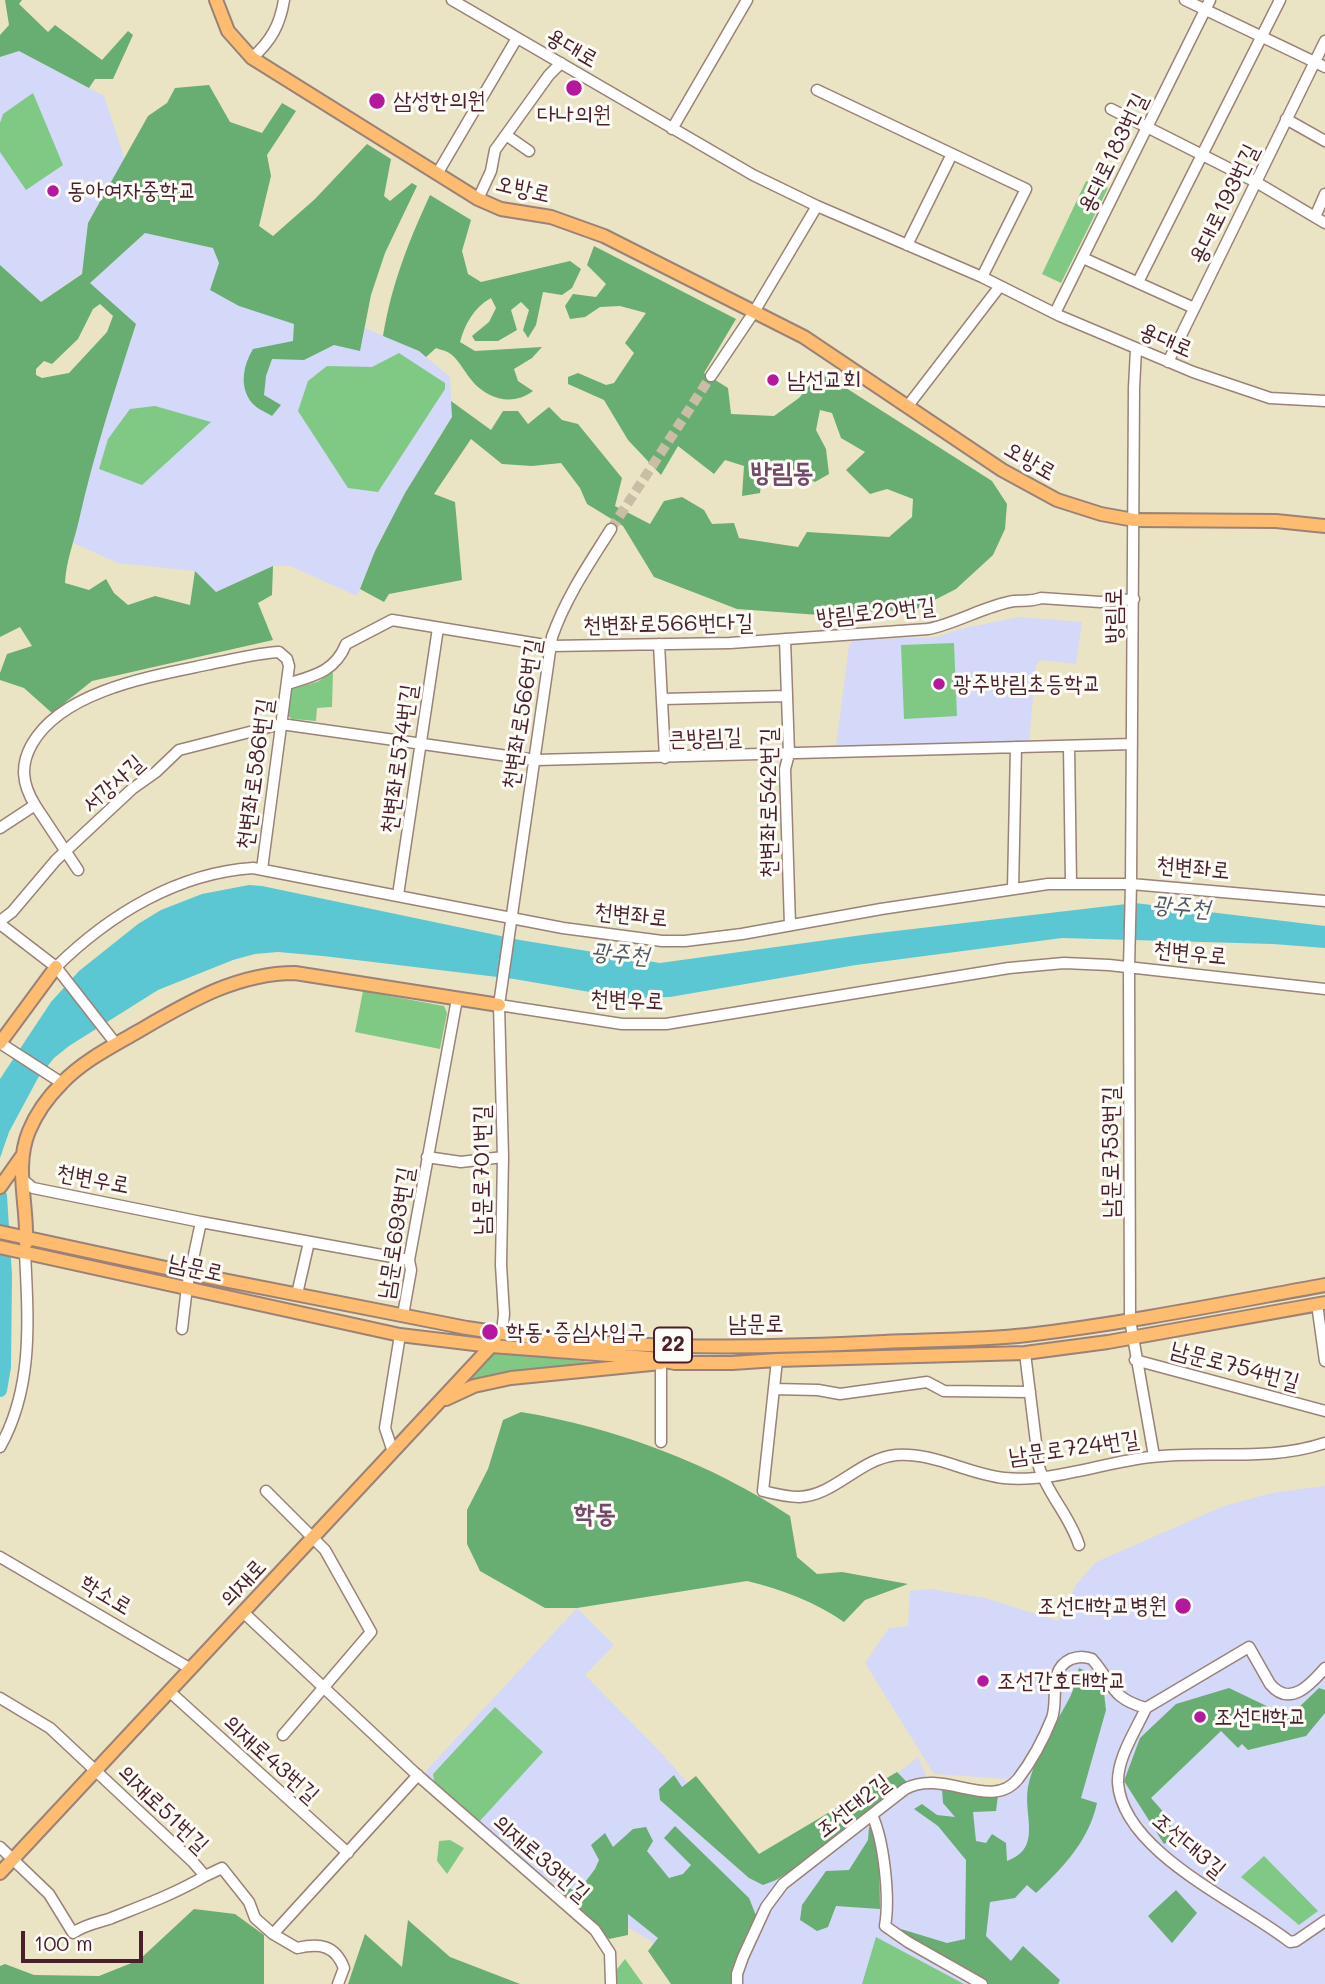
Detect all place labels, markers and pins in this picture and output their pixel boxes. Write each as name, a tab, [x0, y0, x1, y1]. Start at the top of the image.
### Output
marker: 다나의원	[564, 78, 584, 98]
place label: 삼성한의원	[393, 87, 486, 115]
marker: 삼성한의원	[367, 91, 387, 111]
place label: 다나의원	[537, 101, 611, 129]
place label: 동아여자중학교	[67, 177, 197, 205]
marker: 동아여자중학교	[45, 183, 61, 199]
place label: 남선교회	[787, 366, 861, 394]
marker: 남선교회	[765, 372, 781, 388]
place label: 광주방림초등학교	[953, 670, 1101, 698]
marker: 광주방림초등학교	[931, 676, 947, 692]
place label: 학동·증심사입구	[506, 1318, 646, 1346]
marker: 학동·증심사입구	[480, 1322, 500, 1342]
place label: 조선대학교병원	[1037, 1592, 1167, 1620]
marker: 조선대학교병원	[1173, 1596, 1193, 1616]
place label: 조선간호대학교	[997, 1667, 1127, 1695]
marker: 조선간호대학교	[975, 1673, 991, 1689]
place label: 조선대학교	[1214, 1703, 1307, 1731]
marker: 조선대학교	[1192, 1709, 1208, 1725]

